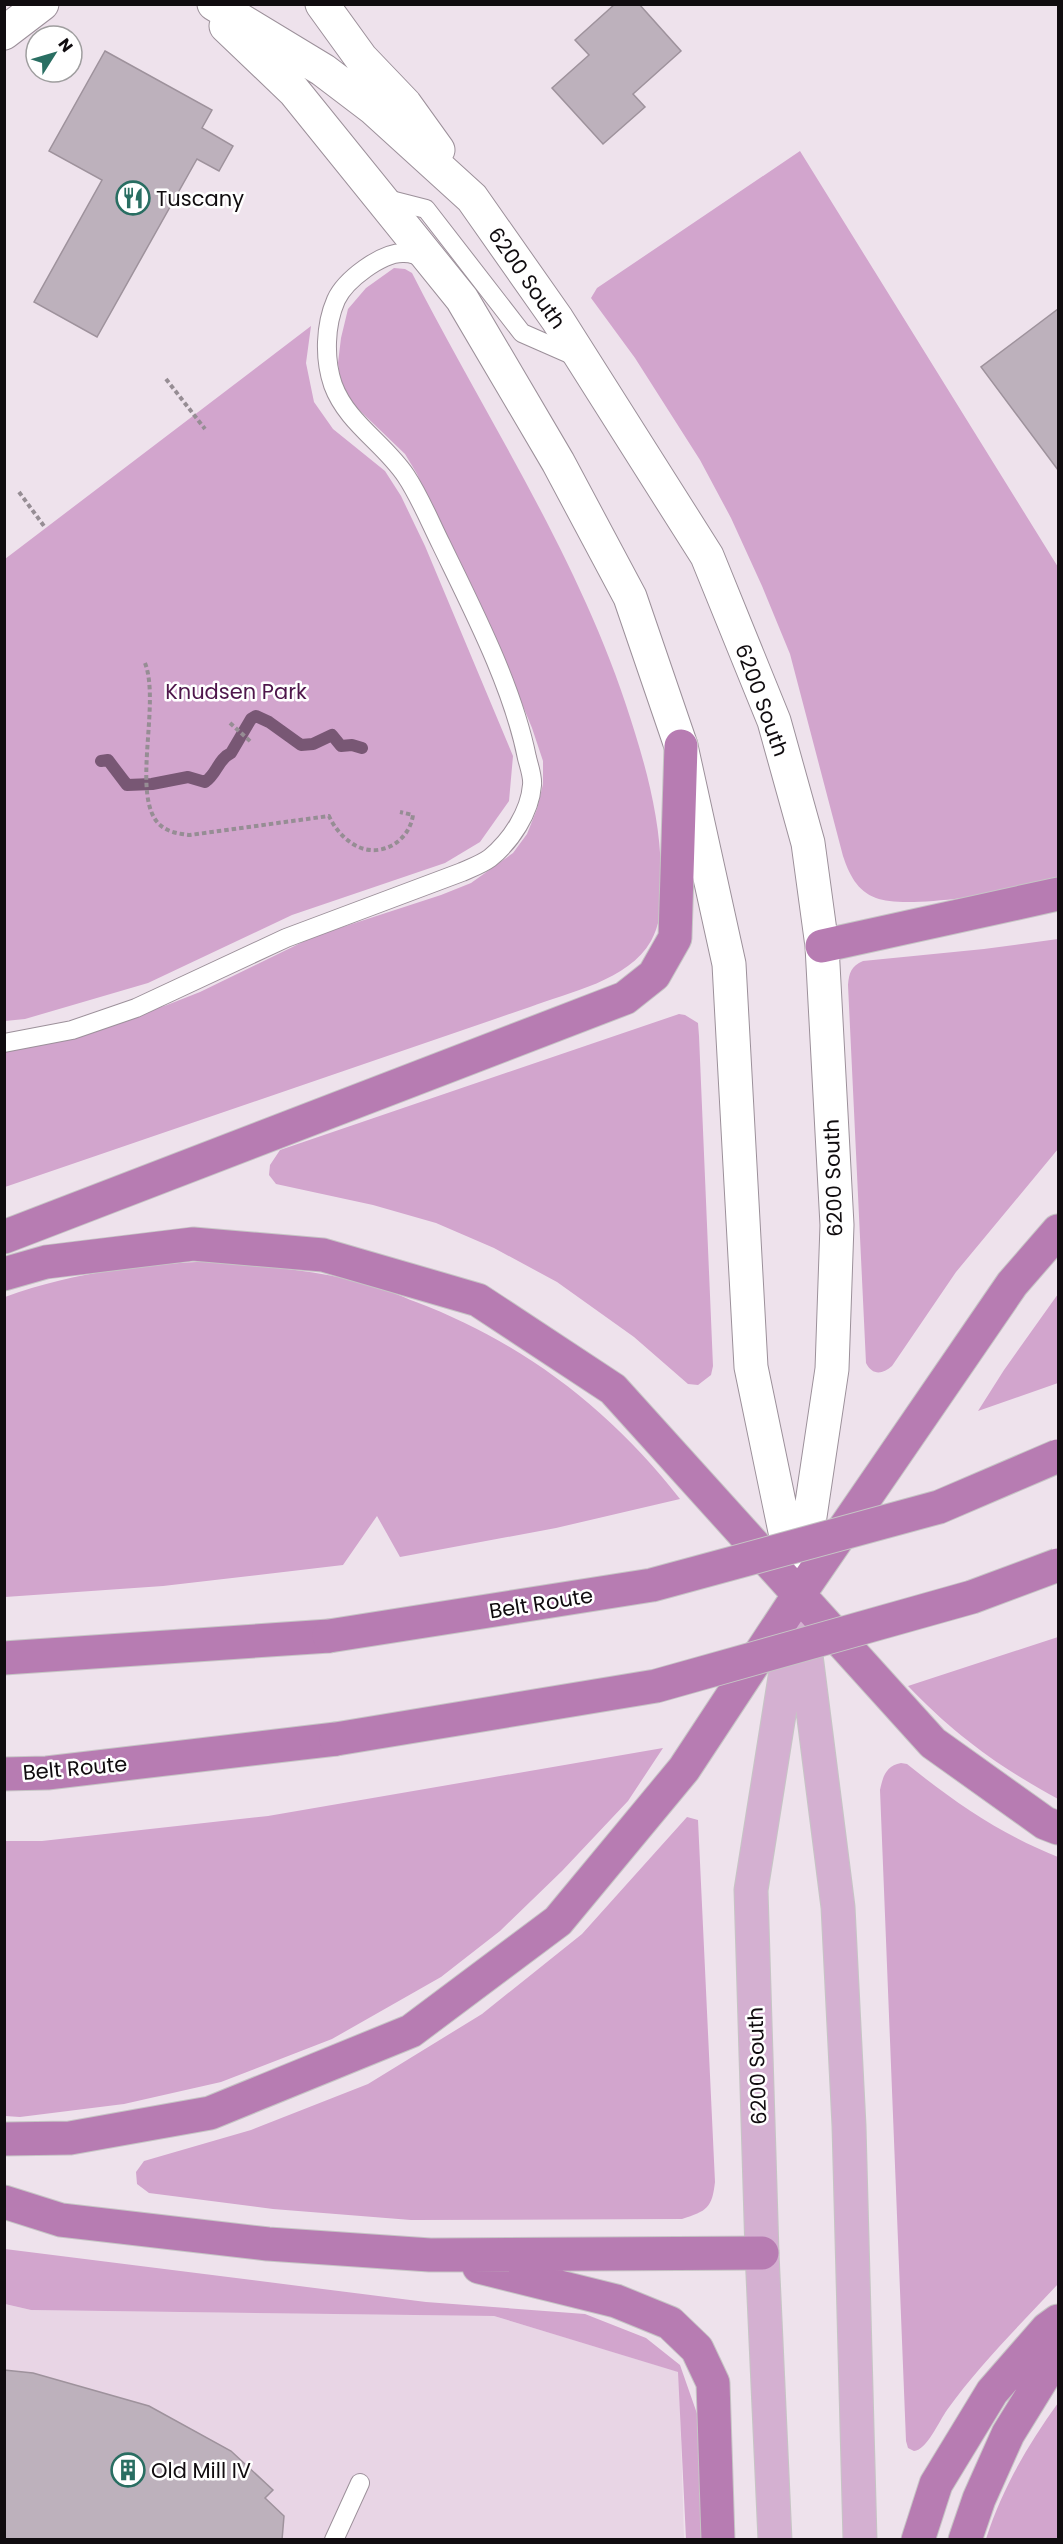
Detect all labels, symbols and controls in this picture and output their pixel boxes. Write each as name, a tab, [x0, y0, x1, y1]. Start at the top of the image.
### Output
north arrow	[24, 24, 84, 84]
text: N	[53, 34, 78, 57]
restaurant icon: Tuscany	[115, 180, 151, 216]
place label: Tuscany	[156, 184, 244, 213]
street label: 6200 South	[481, 221, 573, 335]
street label: 6200 South	[728, 640, 796, 760]
park label: Knudsen Park	[165, 677, 307, 706]
street label: 6200 South	[816, 1119, 850, 1237]
street label: Belt Route	[487, 1580, 595, 1626]
street label: Belt Route	[22, 1749, 128, 1787]
street label: 6200 South	[740, 2007, 774, 2125]
building icon: Old Mill IV	[110, 2452, 146, 2488]
place label: Old Mill IV	[151, 2456, 251, 2485]

